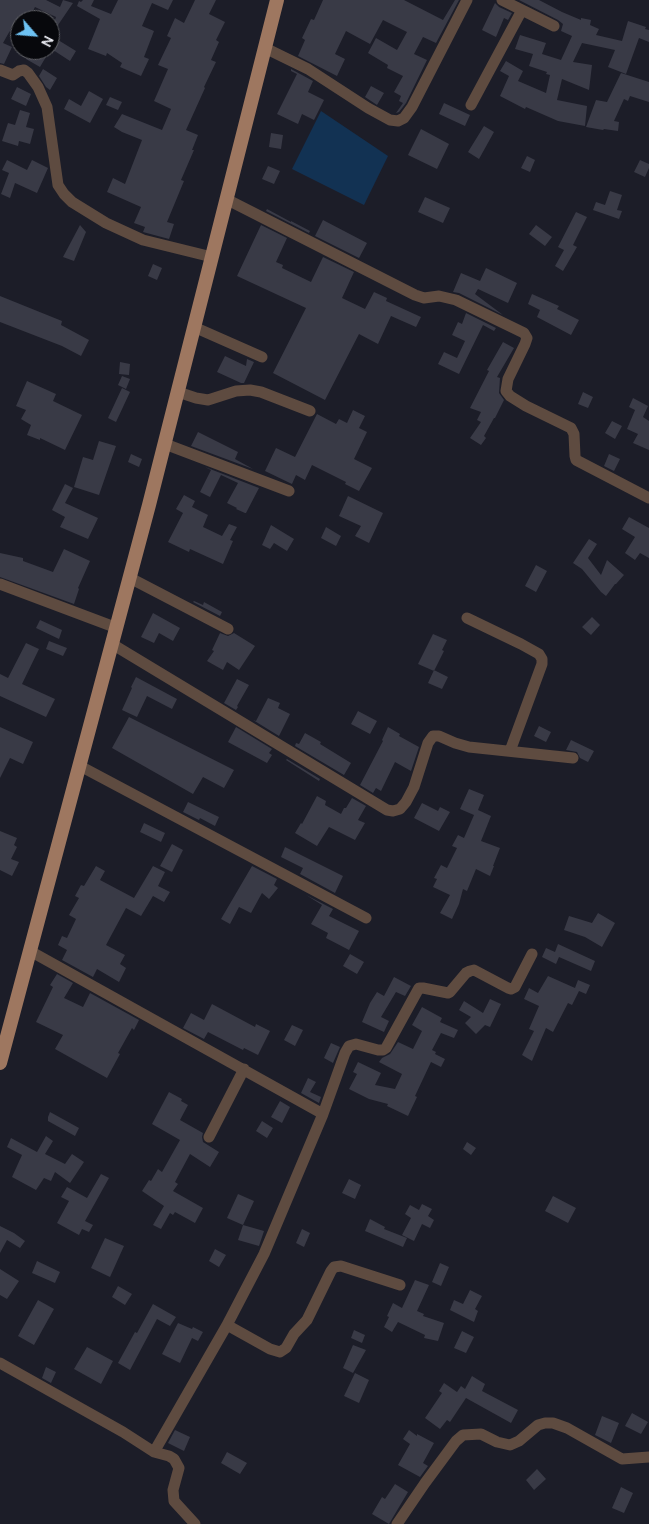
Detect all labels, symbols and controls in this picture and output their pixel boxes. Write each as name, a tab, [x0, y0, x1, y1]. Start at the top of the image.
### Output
north arrow	[10, 10, 60, 60]
text: N	[37, 33, 59, 50]

